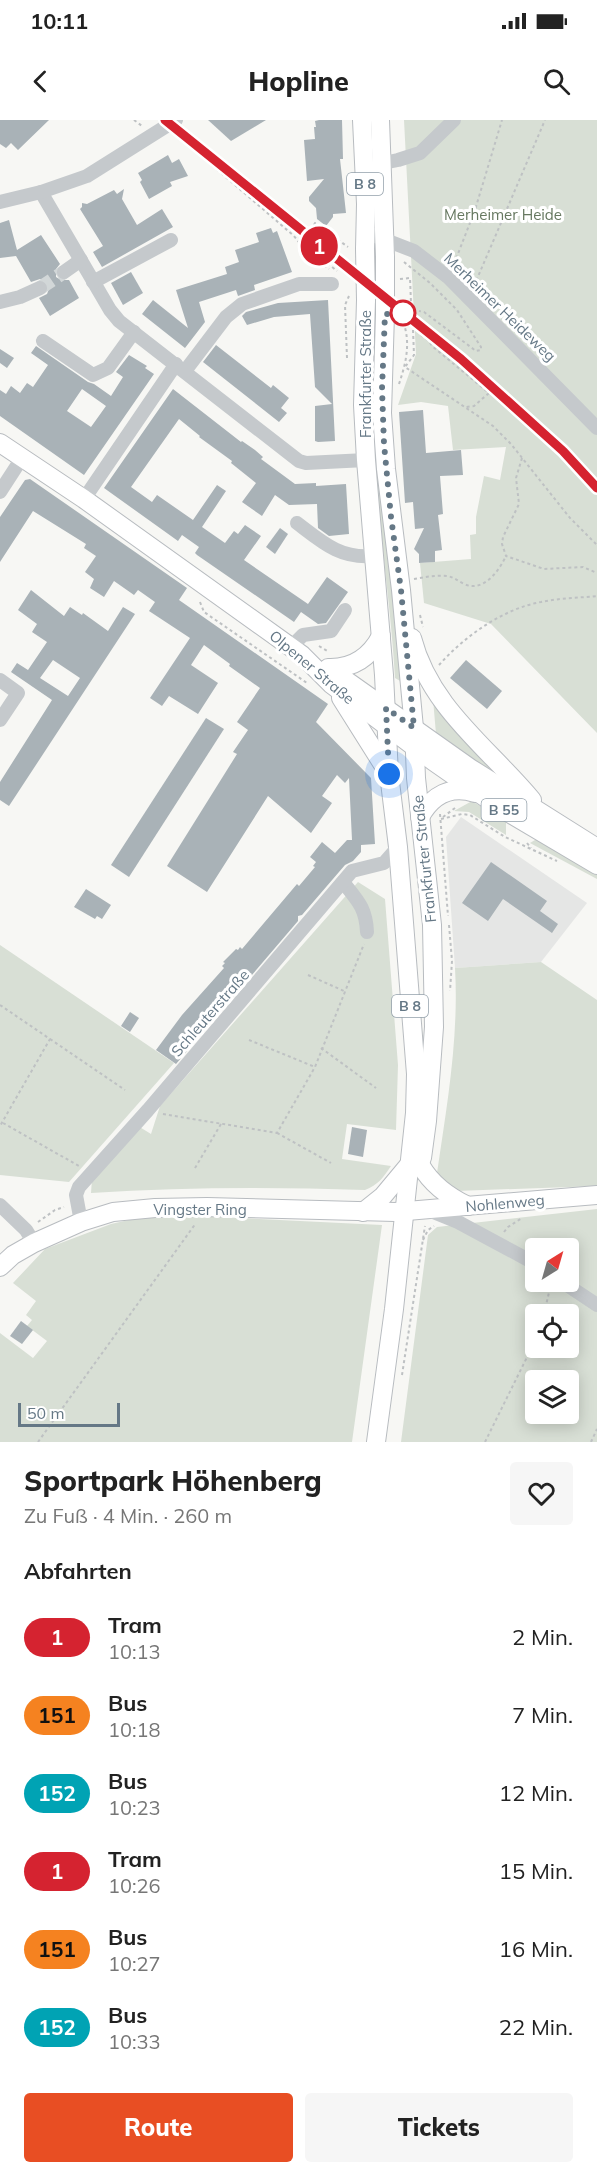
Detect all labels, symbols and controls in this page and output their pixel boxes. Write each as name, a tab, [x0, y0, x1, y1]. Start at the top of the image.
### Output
text: 10:11	[30, 7, 88, 35]
text: Hopline	[248, 64, 349, 98]
icon: back	[24, 65, 57, 98]
icon: search	[540, 65, 573, 98]
road number: B 8	[347, 173, 383, 195]
park label: Merheimer Heide	[444, 205, 562, 224]
line badge: 1	[300, 226, 338, 266]
text: 1	[313, 233, 325, 259]
street label: Merheimer Heideweg	[440, 249, 560, 365]
unlabelled marker	[390, 300, 416, 326]
street label: Frankfurter Straße	[356, 310, 375, 438]
street label: Olpener Straße	[266, 626, 358, 708]
your location	[374, 759, 404, 789]
street label: Frankfurter Straße	[408, 794, 440, 924]
road number: B 55	[482, 799, 526, 821]
street label: Schleuterstraße	[167, 966, 253, 1060]
road number: B 8	[392, 995, 428, 1017]
street label: Nohlenweg	[465, 1190, 545, 1216]
street label: Vingster Ring	[153, 1200, 247, 1219]
north arrow	[525, 1238, 579, 1292]
map controls	[525, 1238, 579, 1424]
button: locate	[525, 1304, 579, 1358]
button: layers	[525, 1370, 579, 1424]
scale bar	[18, 1400, 120, 1428]
text: 50 m	[27, 1403, 64, 1423]
button: heart	[510, 1462, 573, 1525]
text: Sportpark Höhenberg	[24, 1463, 322, 1498]
text: Zu Fuß · 4 Min. · 260 m	[24, 1503, 232, 1528]
text: Abfahrten	[24, 1557, 132, 1585]
text: Tram	[108, 1611, 162, 1639]
text: 2 Min.	[512, 1623, 573, 1651]
text: 1	[51, 1624, 63, 1650]
text: 10:13	[108, 1639, 161, 1664]
text: Bus	[108, 1689, 147, 1717]
text: 7 Min.	[512, 1701, 573, 1729]
text: 151	[38, 1702, 76, 1728]
text: 10:18	[108, 1717, 161, 1742]
text: Bus	[108, 1767, 147, 1795]
text: 12 Min.	[499, 1779, 573, 1807]
text: 152	[38, 1780, 76, 1806]
text: 10:23	[108, 1795, 161, 1820]
text: Tram	[108, 1845, 162, 1873]
text: 15 Min.	[499, 1857, 573, 1885]
text: 1	[51, 1858, 63, 1884]
text: 10:26	[108, 1873, 161, 1898]
text: Bus	[108, 1923, 147, 1951]
text: 16 Min.	[499, 1935, 573, 1963]
text: 151	[38, 1936, 76, 1962]
text: 10:27	[108, 1951, 161, 1976]
text: Bus	[108, 2001, 147, 2029]
text: 22 Min.	[499, 2013, 573, 2041]
text: 152	[38, 2014, 76, 2040]
text: 10:33	[108, 2029, 161, 2054]
button: Route	[24, 2093, 293, 2162]
button: Tickets	[305, 2093, 573, 2162]

